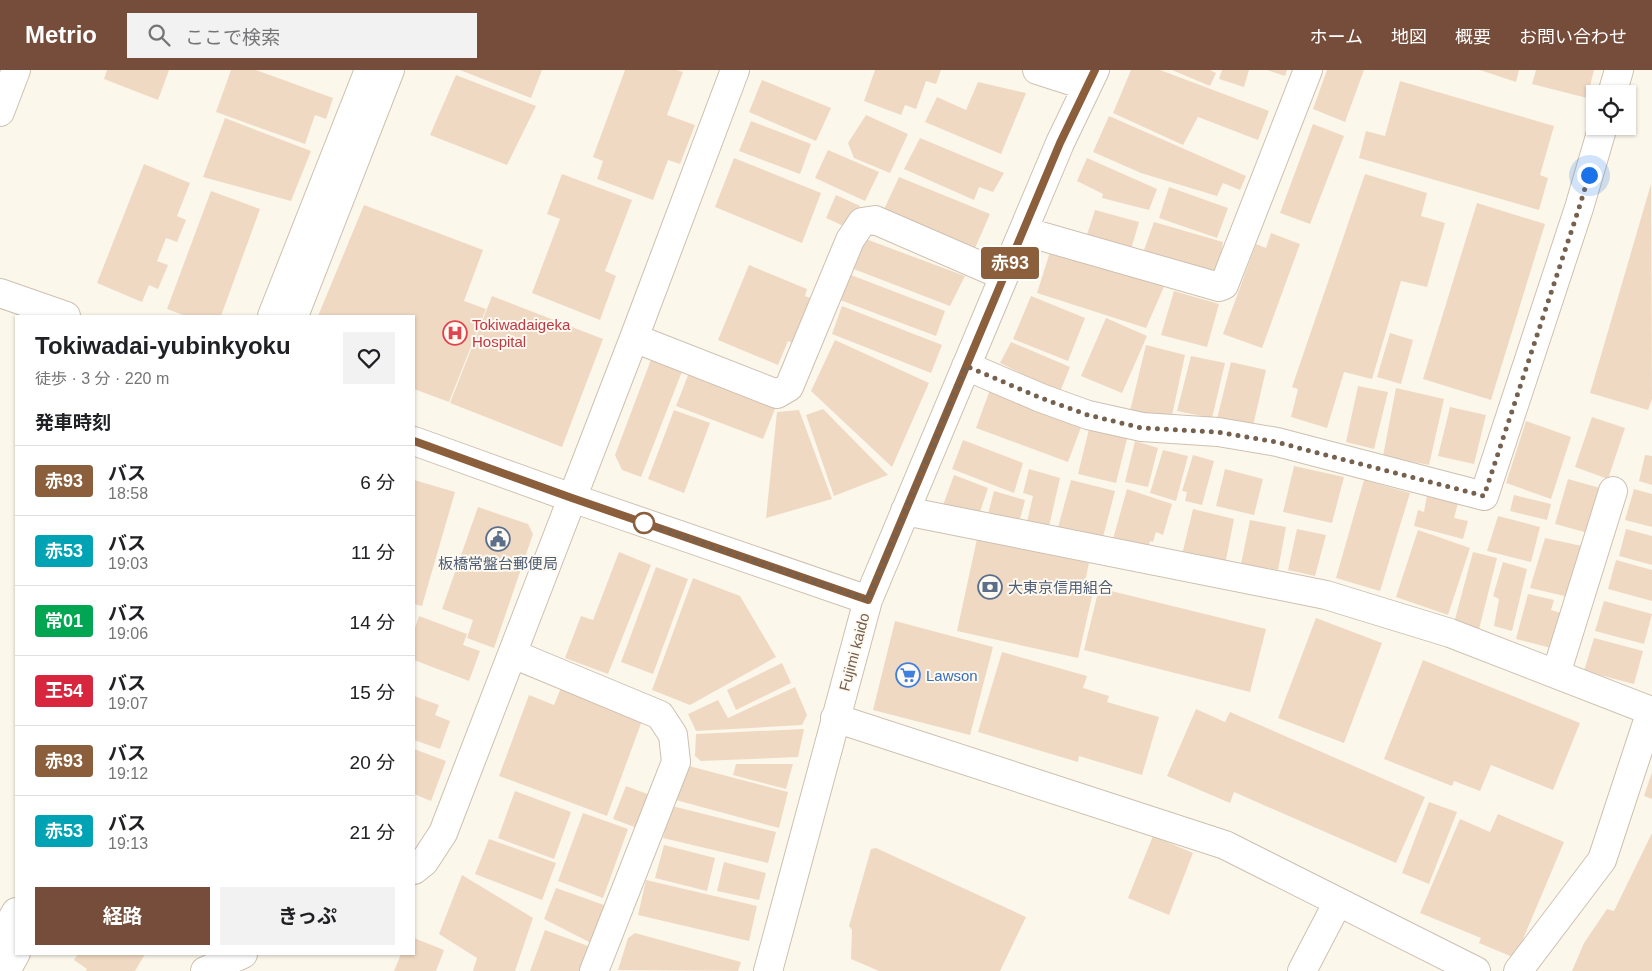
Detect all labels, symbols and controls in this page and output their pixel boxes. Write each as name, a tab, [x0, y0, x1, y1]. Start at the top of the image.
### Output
search box	[127, 13, 477, 58]
text: Metrio	[25, 21, 97, 48]
icon: search	[145, 21, 173, 49]
text: ここで検索	[185, 27, 280, 48]
text: ホーム	[1310, 27, 1363, 47]
text: 地図	[1391, 27, 1427, 47]
text: 概要	[1455, 27, 1491, 47]
text: お問い合わせ	[1519, 27, 1627, 47]
map controls	[1586, 85, 1636, 135]
button: locate	[1586, 85, 1636, 135]
your location	[1577, 163, 1602, 188]
line badge: 赤93	[981, 247, 1039, 279]
text: 赤93	[991, 253, 1029, 273]
place label: Tokiwadaigeka Hospital	[472, 316, 571, 350]
hospital icon: Tokiwadaigeka Hospital	[442, 320, 468, 346]
text: Tokiwadai-yubinkyoku	[35, 332, 291, 359]
button: heart	[343, 332, 395, 384]
text: 徒歩 · 3 分 · 220 m	[35, 370, 169, 387]
text: 発車時刻	[35, 412, 111, 433]
text: バス	[108, 463, 146, 484]
text: 赤93	[45, 471, 83, 491]
text: 6 分	[360, 472, 395, 493]
text: 18:58	[108, 485, 148, 502]
unlabelled marker	[633, 512, 655, 534]
public building icon: 板橋常盤台郵便局	[485, 526, 511, 552]
text: バス	[108, 533, 146, 554]
text: 赤53	[45, 541, 83, 561]
text: 11 分	[351, 542, 395, 563]
text: 19:03	[108, 555, 148, 572]
place label: 板橋常盤台郵便局	[438, 555, 558, 572]
bank icon: 大東京信用組合	[977, 574, 1003, 600]
place label: 大東京信用組合	[1008, 579, 1113, 596]
text: バス	[108, 603, 146, 624]
text: 常01	[45, 611, 83, 631]
street label: Fujimi kaido	[835, 611, 873, 693]
text: 14 分	[350, 612, 395, 633]
text: 19:06	[108, 625, 148, 642]
supermarket icon: Lawson	[895, 662, 921, 688]
place label: Lawson	[926, 667, 978, 684]
text: バス	[108, 673, 146, 694]
text: 王54	[45, 681, 83, 701]
text: 15 分	[350, 682, 395, 703]
text: 19:07	[108, 695, 148, 712]
text: バス	[108, 743, 146, 764]
text: 赤93	[45, 751, 83, 771]
text: 20 分	[350, 752, 395, 773]
text: 19:12	[108, 765, 148, 782]
text: バス	[108, 813, 146, 834]
text: 赤53	[45, 821, 83, 841]
text: 21 分	[350, 822, 395, 843]
text: 19:13	[108, 835, 148, 852]
button: 経路	[35, 887, 210, 945]
button: きっぷ	[220, 887, 395, 945]

